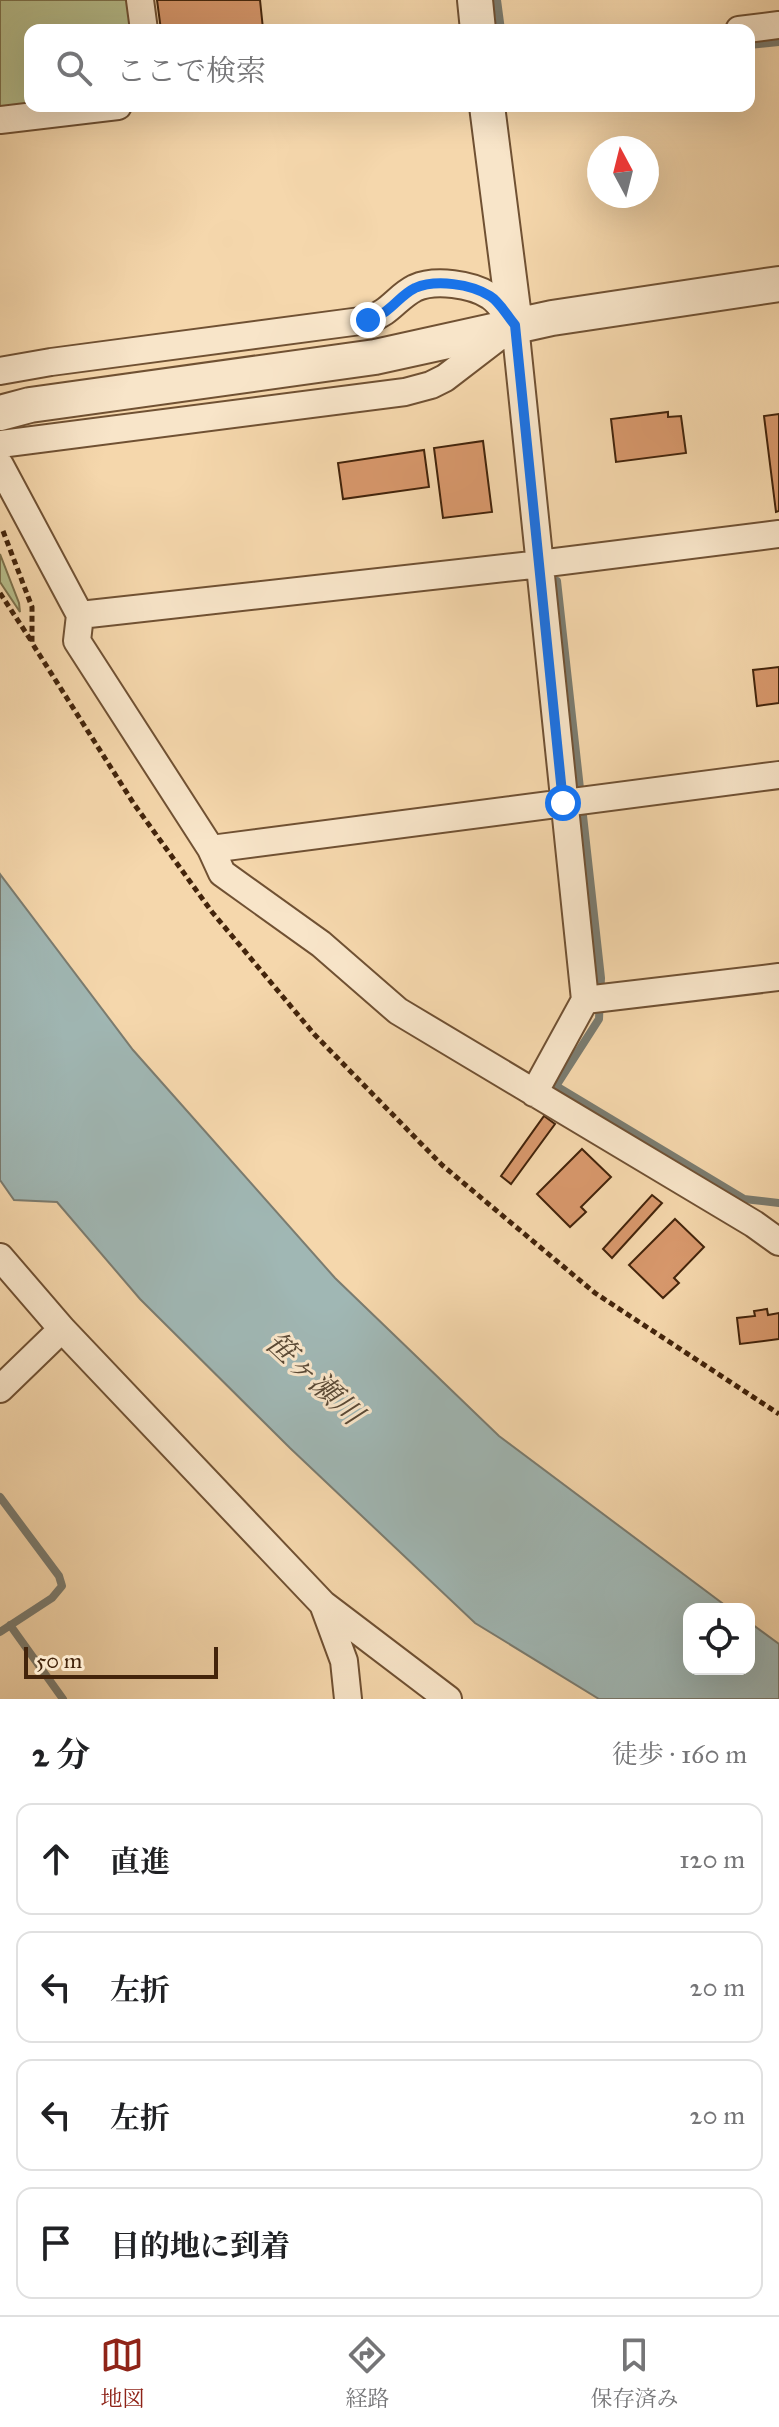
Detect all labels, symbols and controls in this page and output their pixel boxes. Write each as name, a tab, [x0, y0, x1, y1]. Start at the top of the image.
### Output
search box	[24, 24, 755, 112]
icon: search	[52, 46, 96, 90]
text: ここで検索	[116, 53, 266, 89]
north arrow	[587, 136, 659, 208]
route end	[350, 302, 386, 338]
route start	[545, 785, 581, 821]
water label: 笹ヶ瀬川	[258, 1324, 372, 1434]
map controls	[683, 1603, 755, 1675]
button: locate	[683, 1603, 755, 1675]
scale bar	[24, 1643, 218, 1679]
text: 50 m	[36, 1647, 82, 1674]
text: 2 分	[32, 1734, 90, 1775]
text: 徒歩 · 160 m	[612, 1738, 747, 1770]
icon: ahead	[34, 1837, 78, 1881]
text: 120 m	[679, 1843, 745, 1875]
text: 直進	[110, 1844, 170, 1880]
icon: left	[34, 1965, 78, 2009]
text: 20 m	[690, 1971, 745, 2003]
text: 左折	[110, 1972, 170, 2008]
icon: left	[34, 2093, 78, 2137]
text: 20 m	[690, 2099, 745, 2131]
text: 左折	[110, 2100, 170, 2136]
icon: arrive	[34, 2221, 78, 2265]
text: 目的地に到着	[110, 2228, 290, 2264]
tab: 地図	[100, 2333, 145, 2412]
tab: 経路	[345, 2333, 390, 2412]
tab: 保存済み	[590, 2333, 679, 2412]

